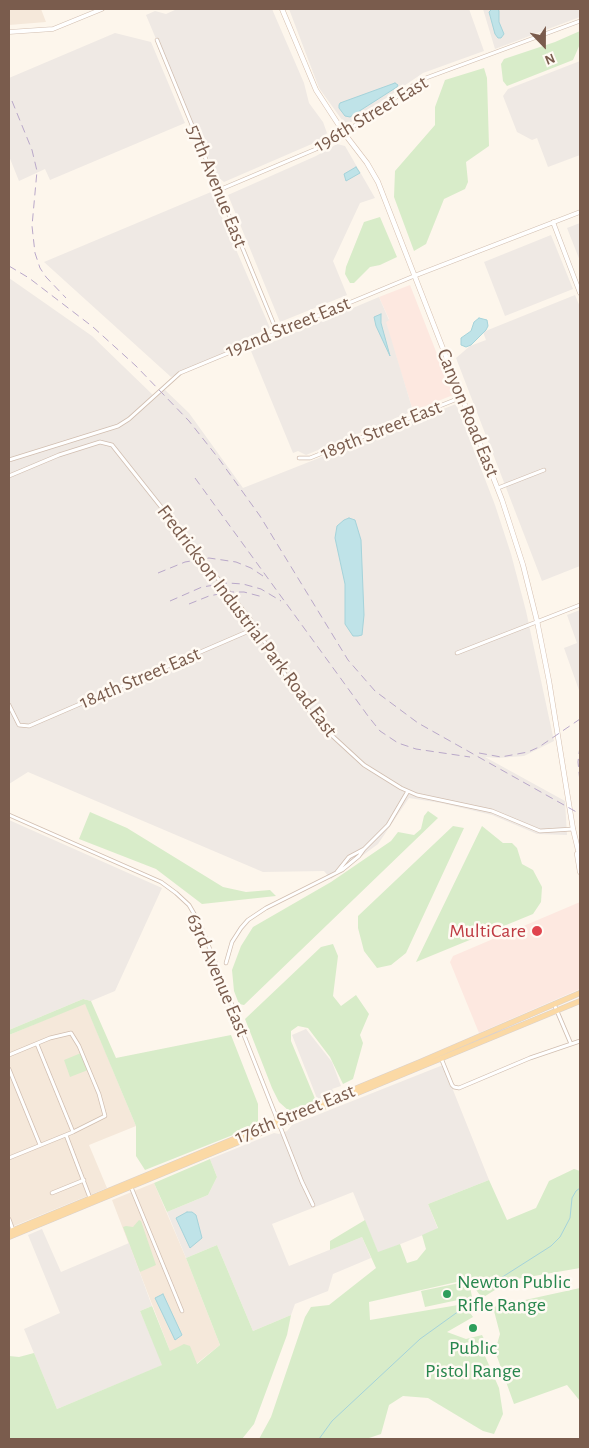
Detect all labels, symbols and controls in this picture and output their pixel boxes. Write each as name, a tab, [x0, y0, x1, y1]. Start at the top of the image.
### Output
north arrow	[519, 20, 569, 70]
text: N	[542, 51, 557, 67]
street label: 196th Street East	[310, 71, 432, 157]
street label: 57th Avenue East	[181, 121, 253, 251]
street label: 192nd Street East	[222, 291, 354, 363]
street label: Canyon Road East	[431, 345, 505, 481]
street label: 189th Street East	[317, 395, 445, 465]
street label: Fredrickson Industrial Park Road East	[152, 500, 342, 742]
street label: 184th Street East	[76, 642, 204, 714]
street label: 63rd Avenue East	[181, 910, 255, 1040]
place label: MultiCare	[449, 919, 526, 943]
marker: MultiCare	[530, 924, 544, 938]
street label: 176th Street East	[231, 1079, 359, 1149]
place label: Newton Public Rifle Range	[457, 1270, 570, 1317]
marker: Newton Public Rifle Range	[441, 1288, 453, 1300]
marker: Public Pistol Range	[467, 1322, 479, 1334]
place label: Public Pistol Range	[425, 1336, 521, 1383]

